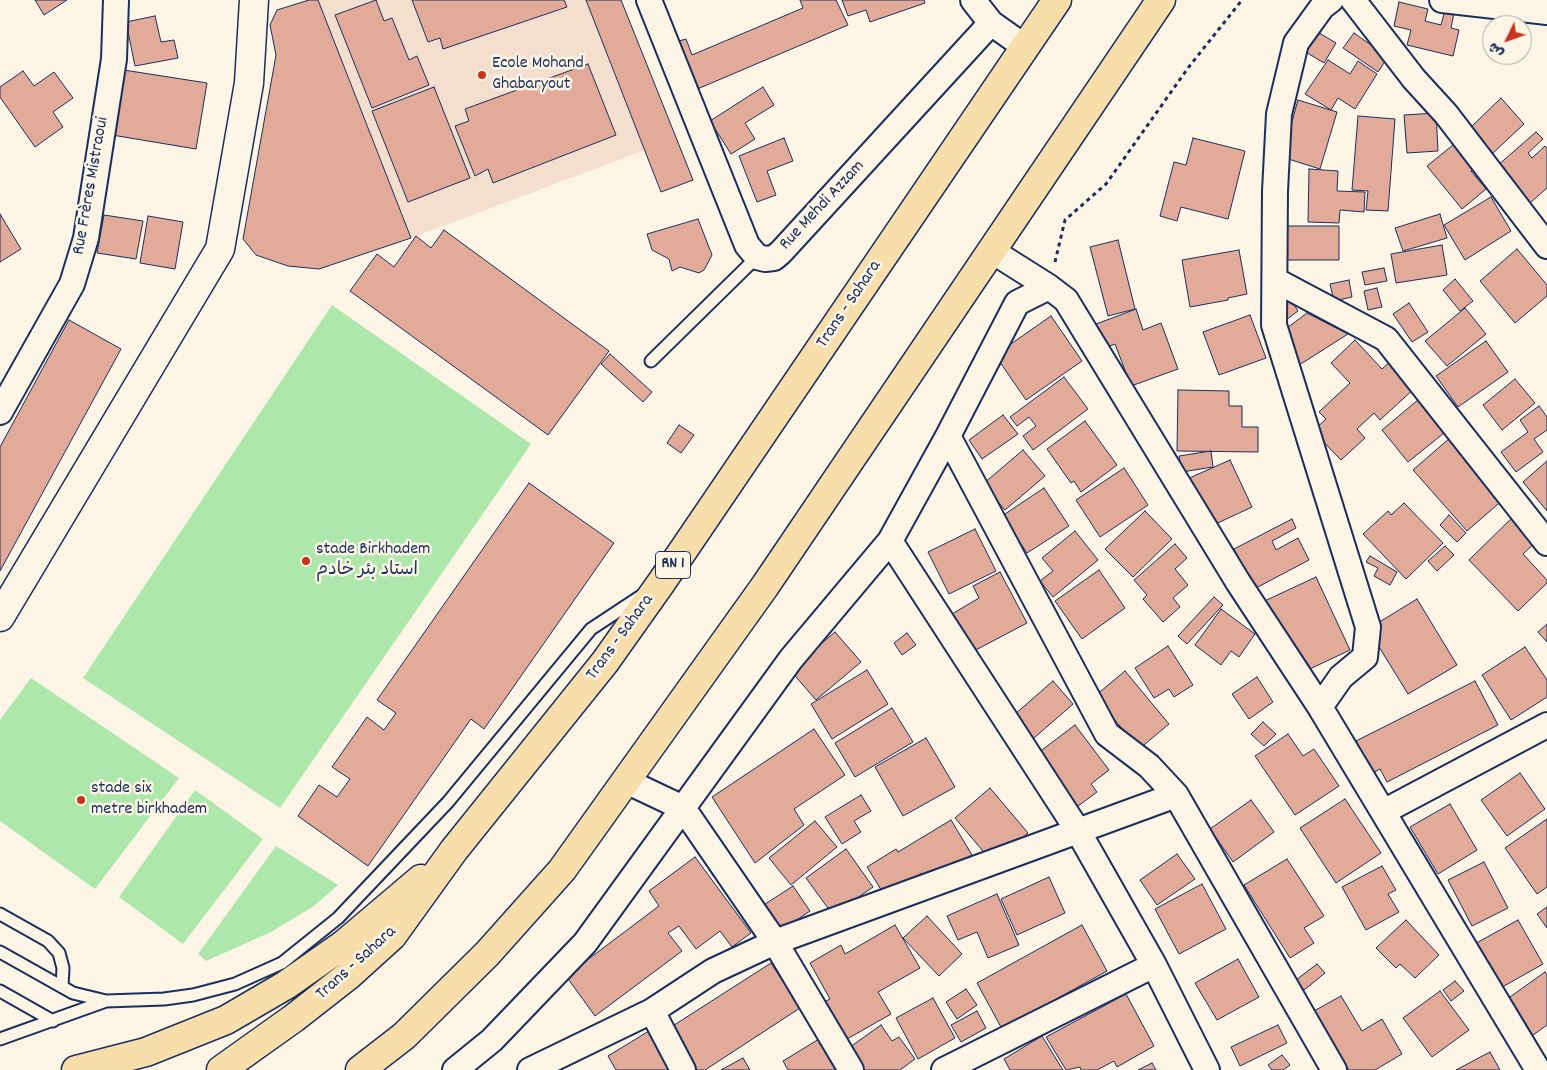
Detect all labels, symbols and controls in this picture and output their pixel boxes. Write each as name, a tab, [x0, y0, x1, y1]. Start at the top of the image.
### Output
north arrow	[1482, 15, 1532, 65]
text: ش	[1484, 37, 1509, 62]
place label: Ecole Mohand Ghabaryout	[492, 54, 584, 96]
marker: Ecole Mohand Ghabaryout	[476, 69, 488, 81]
street label: Rue Frères Mistraoui	[69, 115, 115, 257]
street label: Rue Mehdi Azzam	[776, 156, 870, 256]
street label: Trans - Sahara	[813, 257, 887, 353]
place label: stade Birkhadem استاد بئر خادم	[316, 540, 430, 582]
road number: RN 1	[656, 552, 690, 578]
marker: stade Birkhadem استاد بئر خادم	[300, 555, 312, 567]
street label: Trans - Sahara	[583, 591, 659, 685]
place label: stade six metre birkhadem	[91, 779, 207, 822]
marker: stade six metre birkhadem	[75, 794, 87, 806]
street label: Trans - Sahara	[312, 922, 402, 1006]

